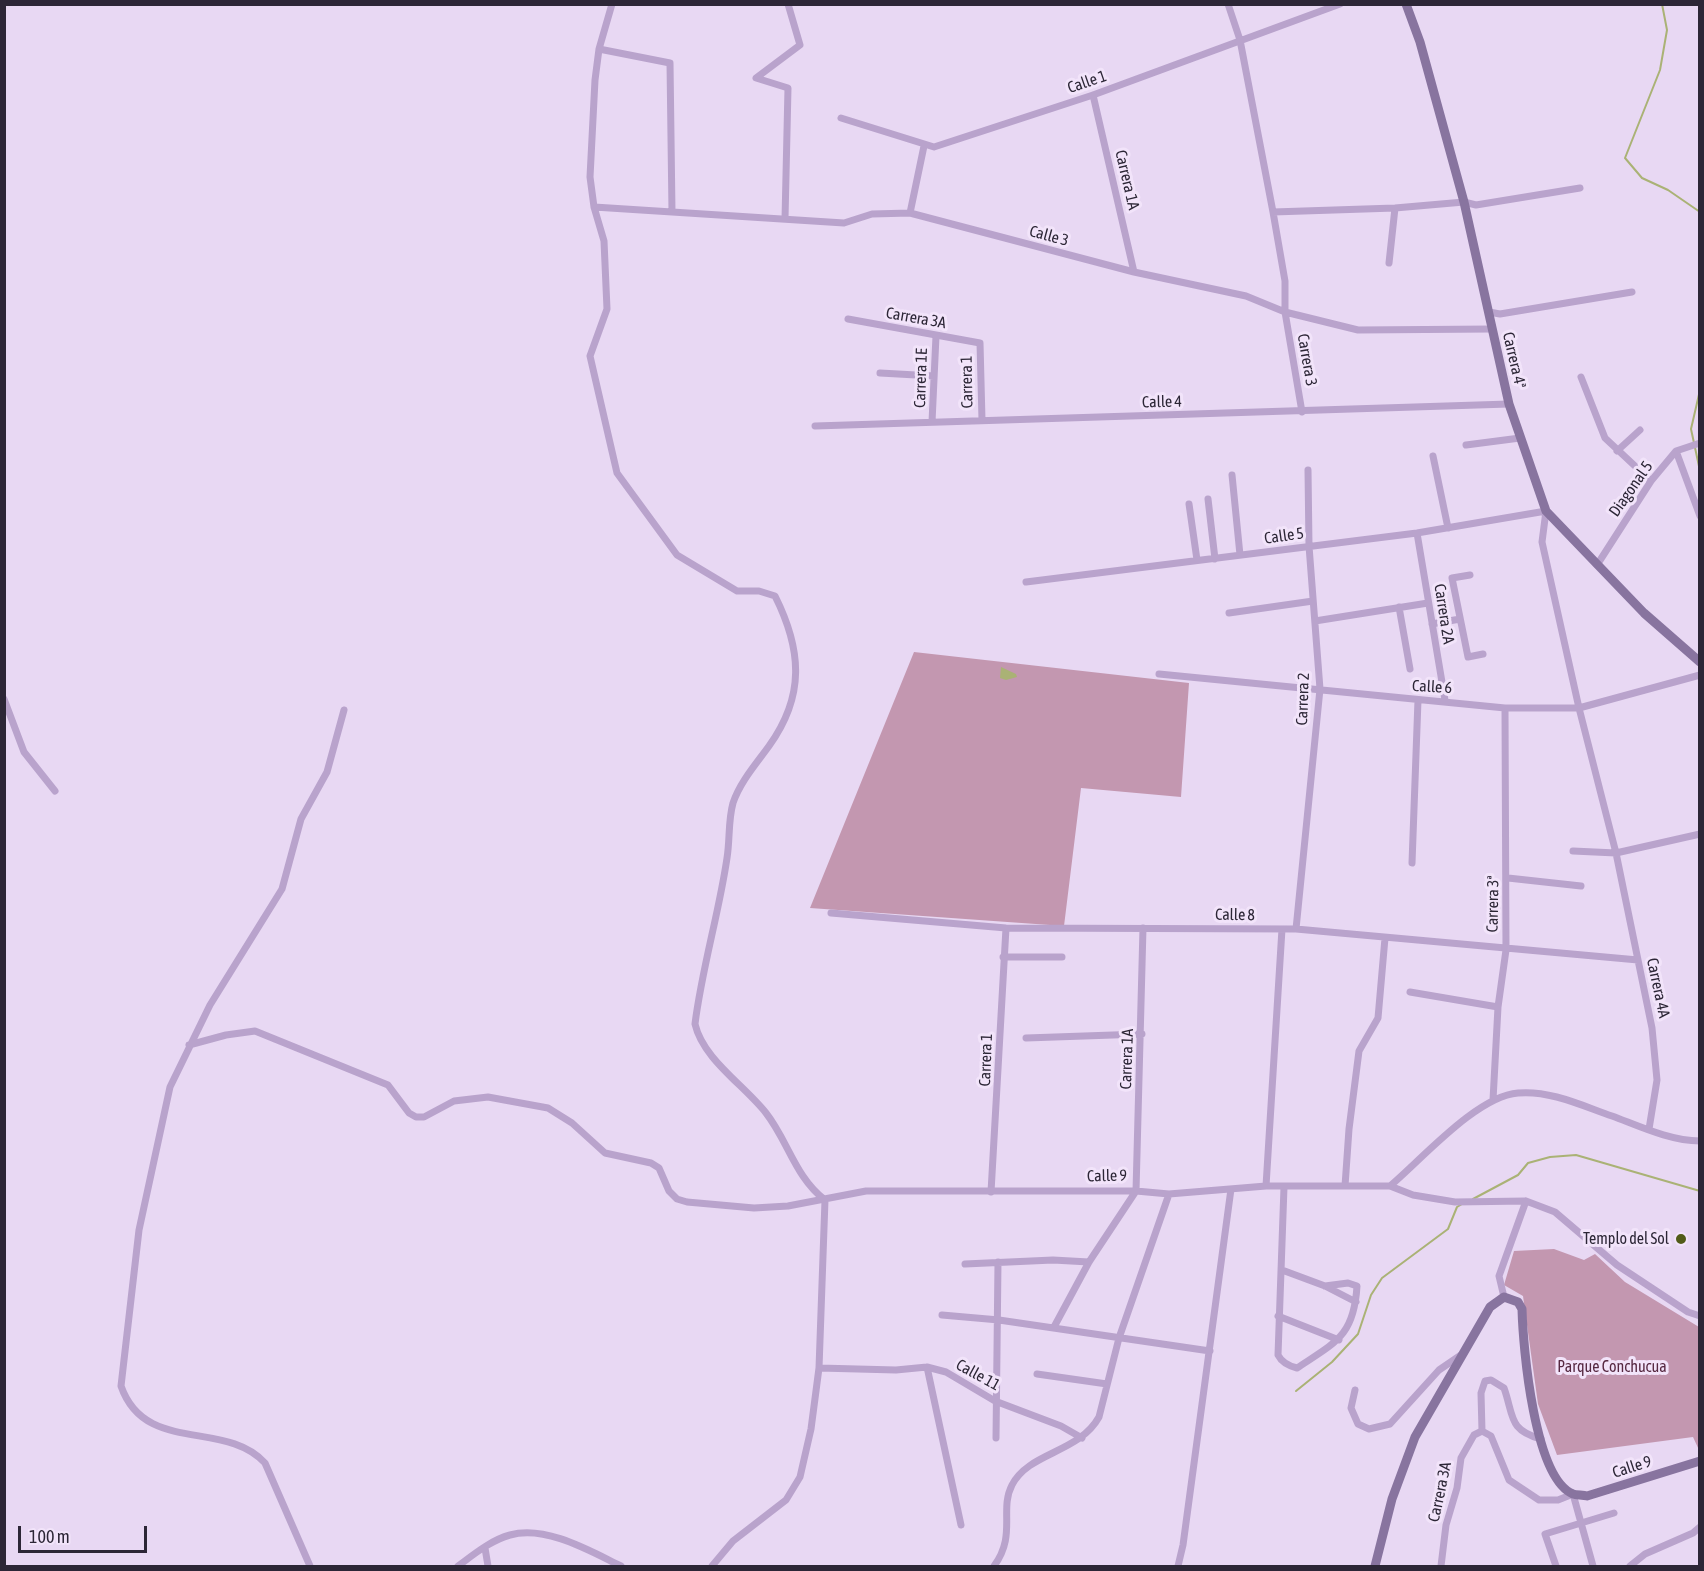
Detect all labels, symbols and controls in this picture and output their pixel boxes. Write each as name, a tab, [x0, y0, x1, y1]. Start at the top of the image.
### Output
street label: Calle 1	[1065, 66, 1109, 98]
street label: Carrera 1A	[1111, 148, 1143, 212]
street label: Calle 3	[1027, 222, 1071, 250]
street label: Carrera 3A	[884, 303, 948, 333]
street label: Carrera 4ª	[1498, 330, 1530, 390]
street label: Carrera 3	[1293, 332, 1321, 388]
street label: Carrera 1E	[910, 348, 932, 408]
street label: Carrera 1	[957, 355, 977, 409]
street label: Calle 4	[1142, 392, 1182, 412]
street label: Diagonal 5	[1605, 458, 1657, 520]
street label: Calle 5	[1263, 524, 1305, 548]
street label: Carrera 2A	[1430, 583, 1458, 645]
street label: Carrera 2	[1292, 672, 1314, 726]
street label: Calle 6	[1412, 676, 1452, 698]
street label: Carrera 3ª	[1483, 875, 1503, 933]
street label: Calle 8	[1215, 905, 1255, 925]
street label: Carrera 4A	[1642, 956, 1674, 1020]
street label: Carrera 1A	[1116, 1028, 1138, 1090]
street label: Carrera 1	[975, 1033, 997, 1087]
street label: Calle 9	[1087, 1166, 1127, 1186]
place label: Templo del Sol	[1583, 1229, 1669, 1249]
marker: Templo del Sol	[1674, 1232, 1688, 1246]
street label: Calle 11	[953, 1355, 1003, 1395]
park label: Parque Conchucua	[1557, 1357, 1667, 1377]
street label: Calle 9	[1610, 1452, 1654, 1482]
street label: Carrera 3A	[1424, 1460, 1456, 1524]
scale bar	[21, 1514, 150, 1552]
text: 100 m	[29, 1526, 70, 1547]

